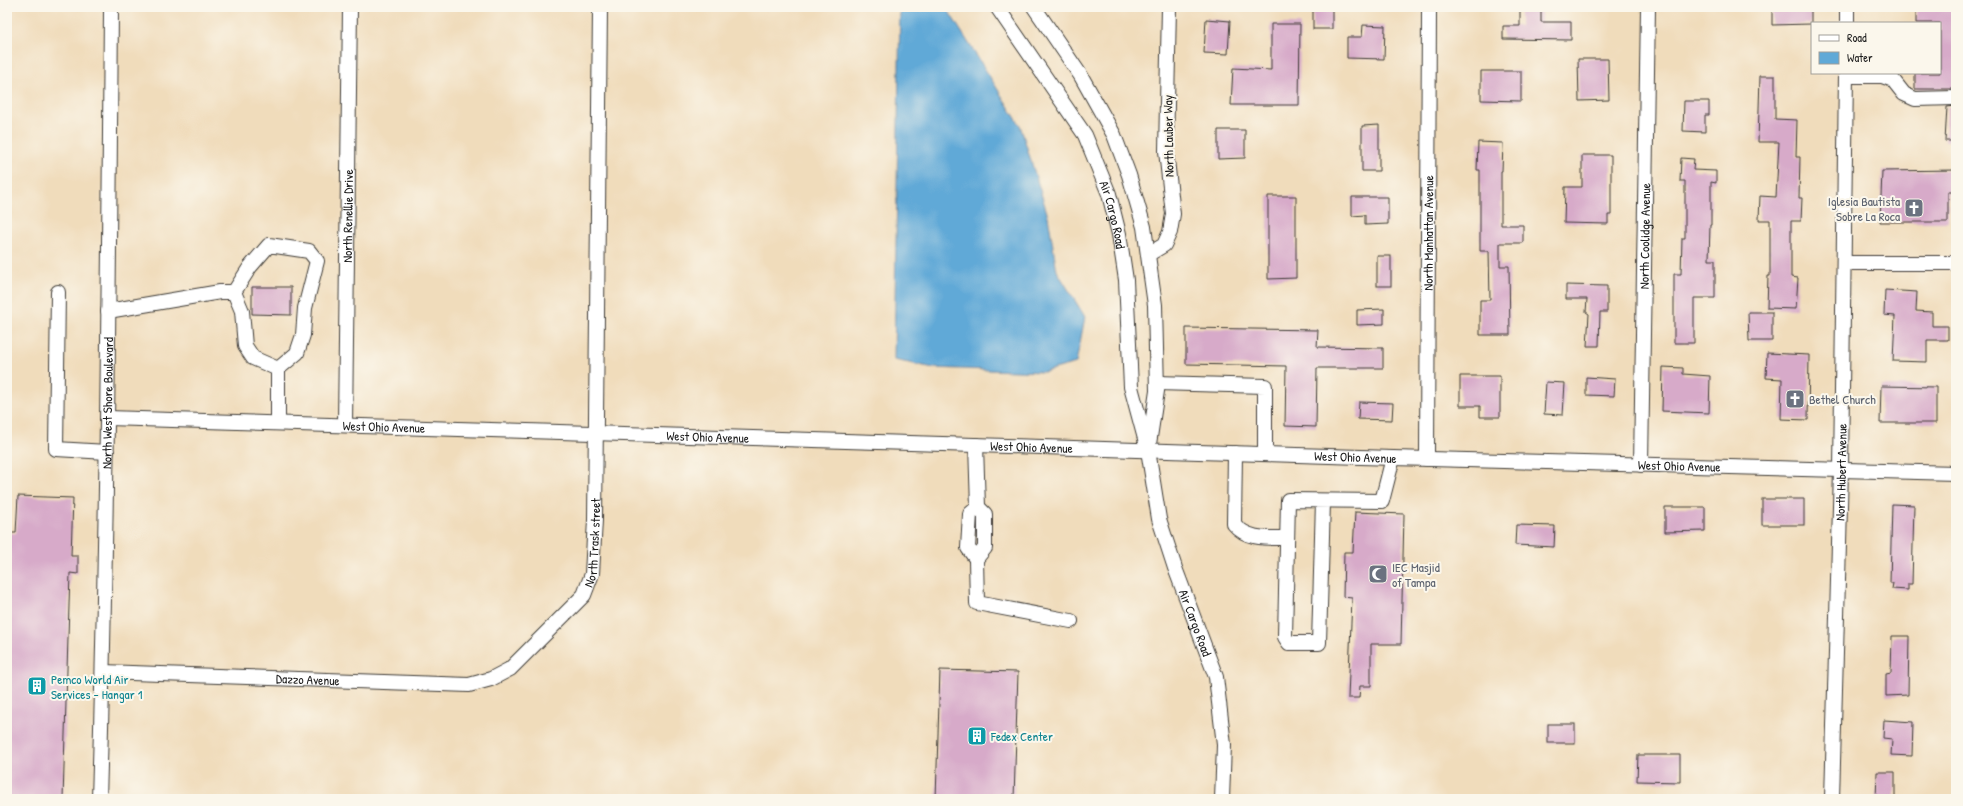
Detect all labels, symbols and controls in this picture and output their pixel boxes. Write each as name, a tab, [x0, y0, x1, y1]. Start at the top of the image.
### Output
legend	[1811, 22, 1941, 74]
text: Road	[1847, 29, 1867, 46]
text: Water	[1847, 49, 1873, 66]
street label: North Lauber Way	[1158, 94, 1178, 177]
street label: North Renellie Drive	[338, 169, 357, 263]
street label: North Manhattan Avenue	[1419, 175, 1437, 291]
street label: Air Cargo Road	[1095, 178, 1130, 250]
street label: North Coolidge Avenue	[1635, 183, 1654, 289]
place label: Iglesia Bautista Sobre La Roca	[1828, 192, 1900, 225]
church icon: Iglesia Bautista Sobre La Roca	[1903, 197, 1925, 219]
street label: North West Shore Boulevard	[97, 337, 117, 469]
church icon: Bethel Church	[1784, 388, 1806, 410]
place label: Bethel Church	[1809, 390, 1876, 408]
street label: West Ohio Avenue	[342, 416, 425, 437]
street label: North Hubert Avenue	[1831, 423, 1851, 521]
street label: West Ohio Avenue	[666, 426, 749, 447]
street label: West Ohio Avenue	[990, 436, 1073, 457]
street label: West Ohio Avenue	[1314, 447, 1397, 467]
street label: West Ohio Avenue	[1638, 456, 1721, 476]
street label: North Trask street	[579, 498, 604, 590]
place label: IEC Masjid of Tampa	[1392, 558, 1440, 591]
mosque icon: IEC Masjid of Tampa	[1367, 563, 1389, 585]
street label: Air Cargo Road	[1175, 587, 1216, 659]
street label: Dazzo Avenue	[276, 669, 340, 689]
place label: Pemco World Air Services - Hangar 1	[51, 670, 143, 703]
building icon: Pemco World Air Services - Hangar 1	[26, 675, 48, 697]
building icon: Fedex Center	[966, 725, 988, 747]
place label: Fedex Center	[990, 727, 1053, 745]

